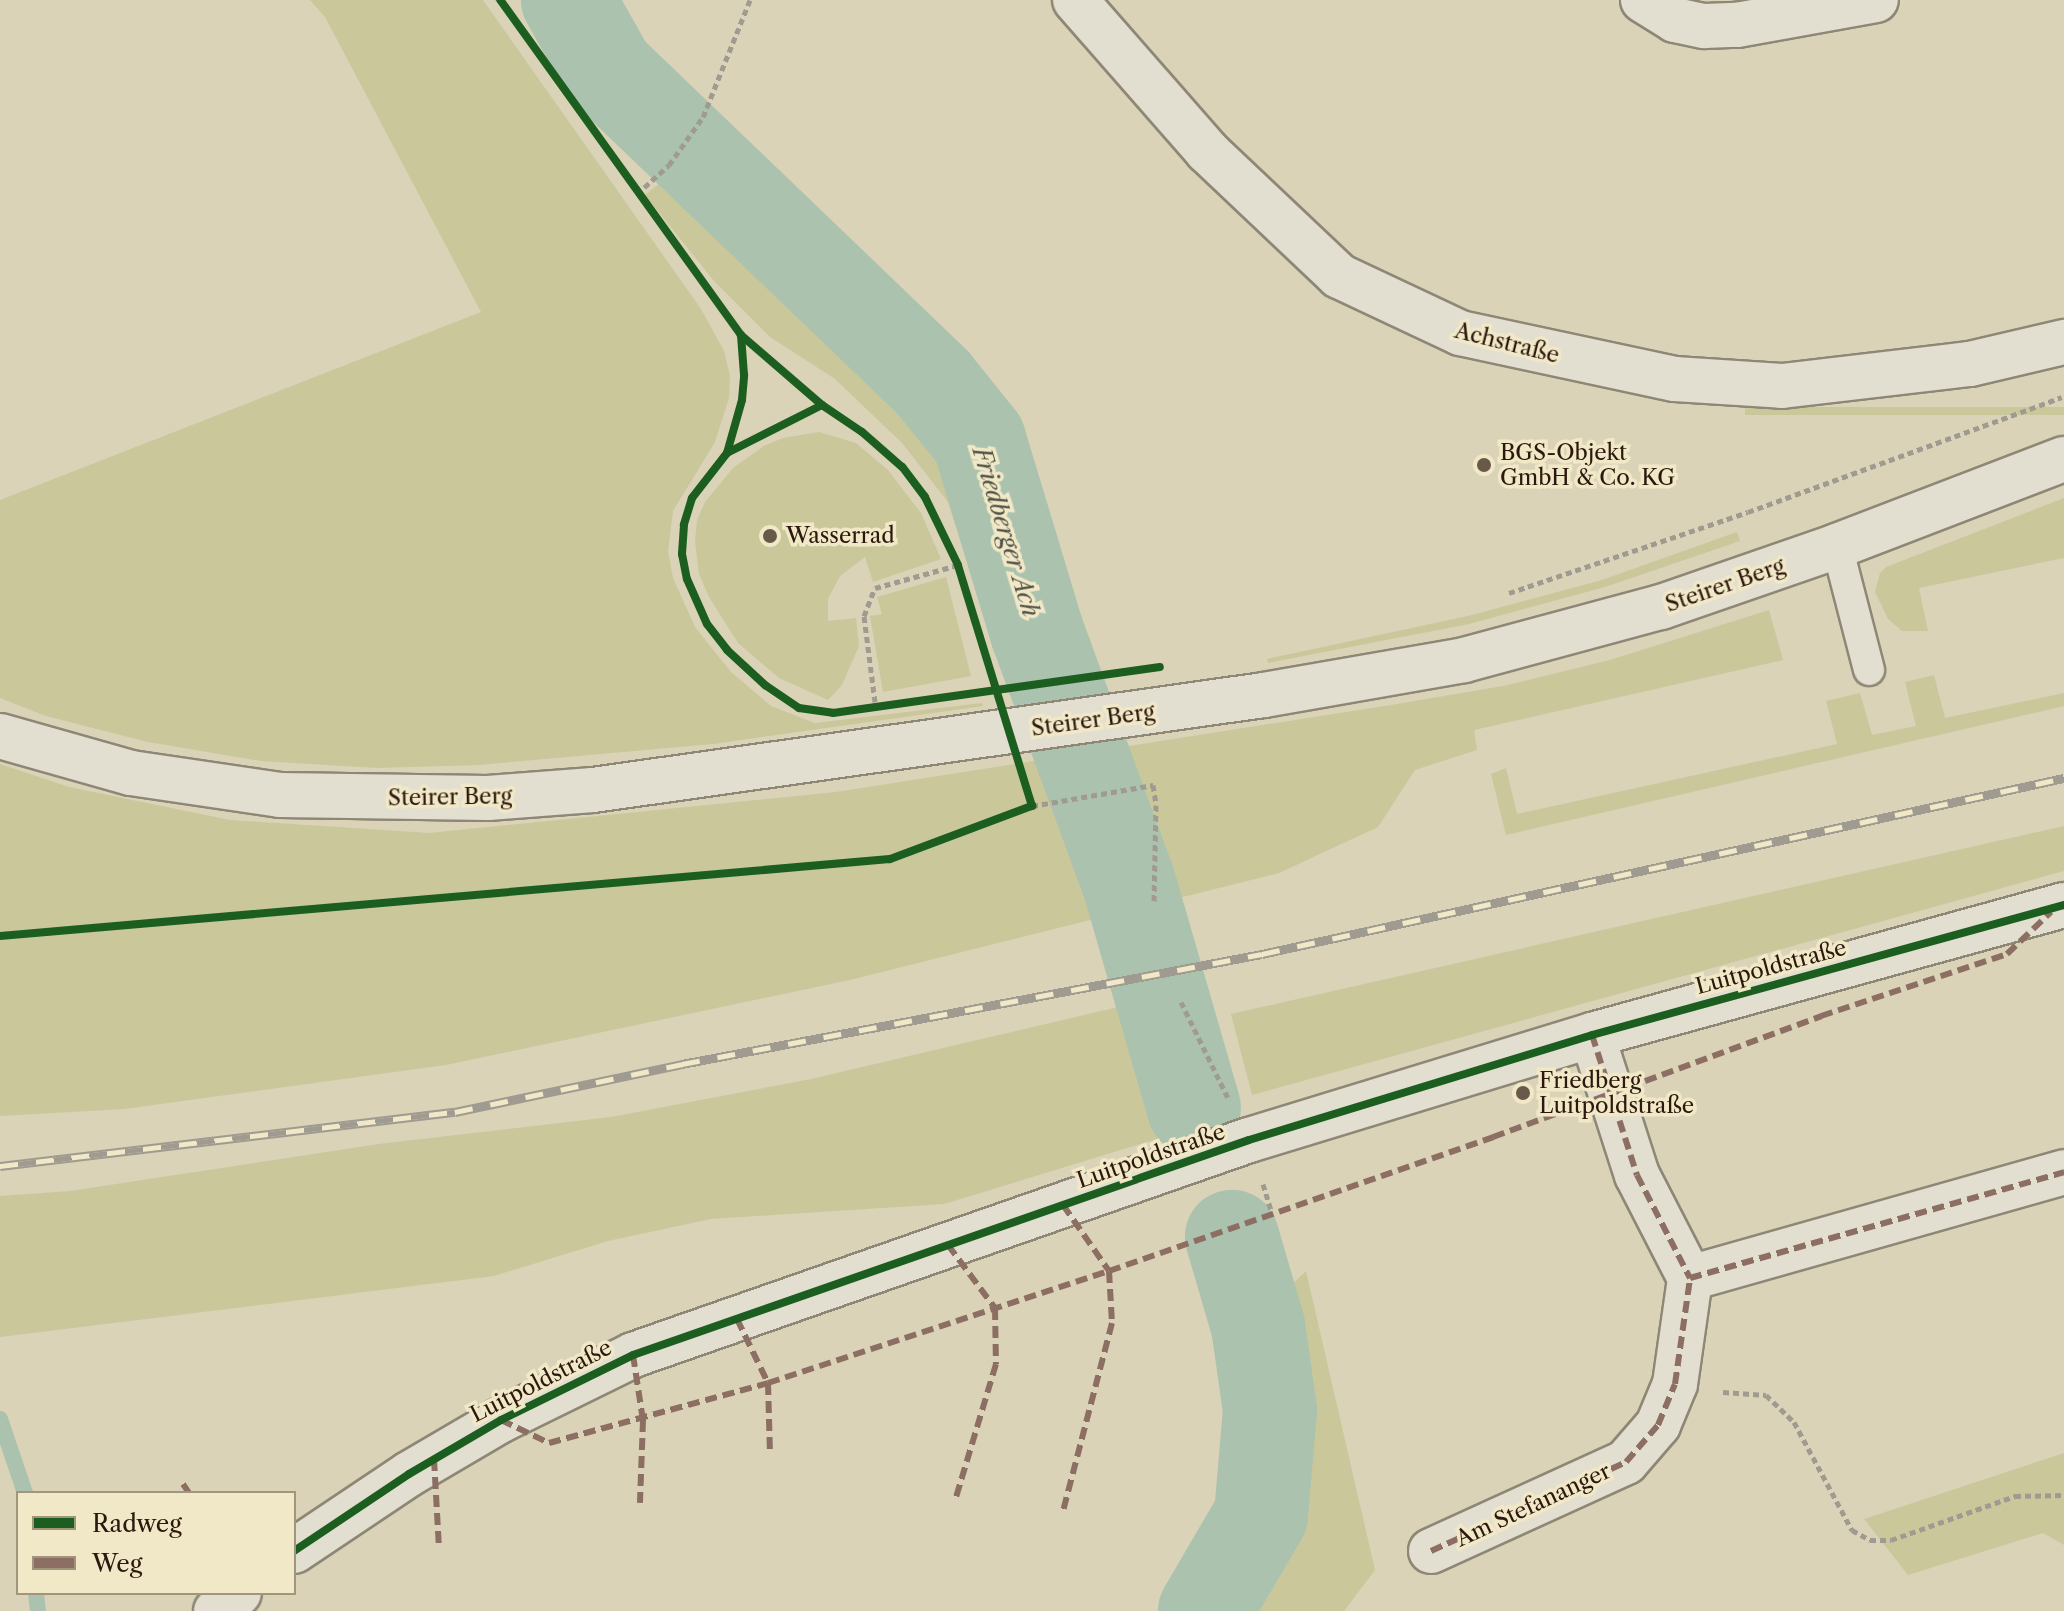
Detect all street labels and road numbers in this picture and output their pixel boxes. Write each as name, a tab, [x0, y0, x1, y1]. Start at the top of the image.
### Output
street label: Achstraße	[1452, 317, 1562, 369]
street label: Steirer Berg	[1662, 552, 1788, 618]
street label: Steirer Berg	[1029, 698, 1157, 742]
street label: Steirer Berg	[387, 783, 513, 811]
street label: Luitpoldstraße	[1693, 934, 1849, 1000]
street label: Luitpoldstraße	[1073, 1118, 1229, 1194]
street label: Luitpoldstraße	[466, 1334, 616, 1428]
street label: Am Stefananger	[1451, 1458, 1615, 1552]

